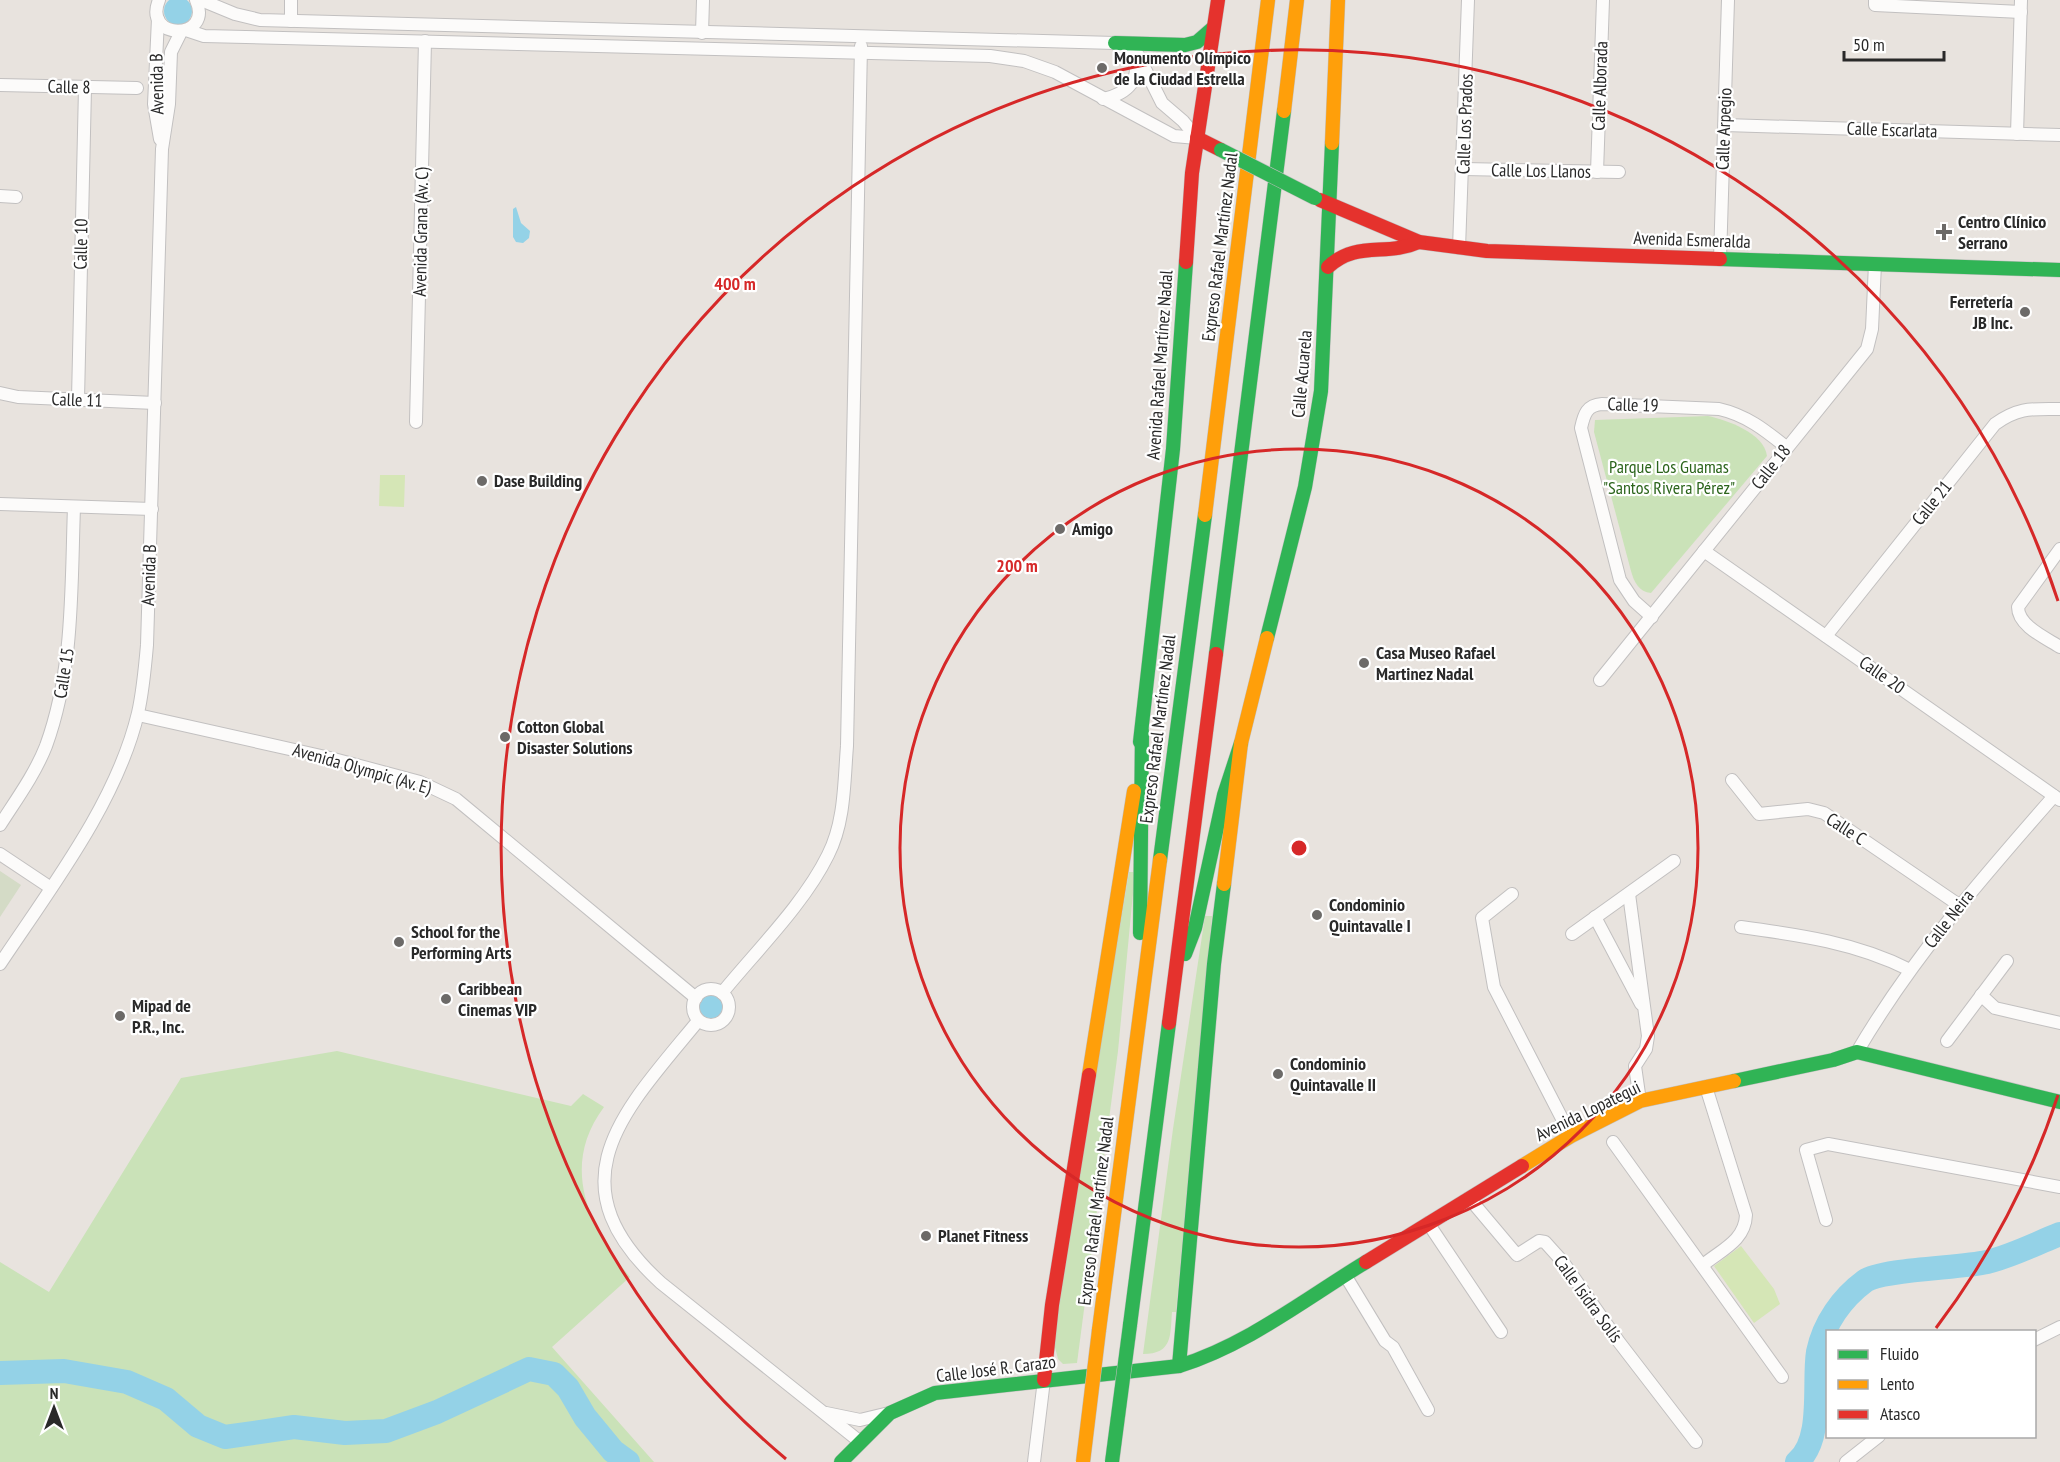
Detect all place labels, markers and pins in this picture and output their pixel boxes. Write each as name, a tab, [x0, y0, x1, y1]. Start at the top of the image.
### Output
place label: Monumento Olímpico de la Ciudad Estrella	[1114, 46, 1251, 90]
marker: Monumento Olímpico de la Ciudad Estrella	[1095, 61, 1109, 75]
place label: Centro Clínico Serrano	[1958, 210, 2046, 254]
marker: Centro Clínico Serrano	[1935, 223, 1953, 241]
place label: Ferretería JB Inc.	[1950, 290, 2013, 334]
marker: Ferretería JB Inc.	[2018, 305, 2032, 319]
place label: Dase Building	[494, 469, 582, 492]
marker: Dase Building	[475, 474, 489, 488]
place label: Amigo	[1071, 517, 1113, 540]
marker: Amigo	[1053, 522, 1067, 536]
place label: Casa Museo Rafael Martinez Nadal	[1376, 641, 1496, 685]
marker: Casa Museo Rafael Martinez Nadal	[1357, 656, 1371, 670]
place label: Cotton Global Disaster Solutions	[517, 715, 633, 759]
marker: Cotton Global Disaster Solutions	[498, 730, 512, 744]
centre of rings	[1289, 838, 1309, 858]
place label: Condominio Quintavalle I	[1329, 893, 1411, 937]
marker: Condominio Quintavalle I	[1310, 908, 1324, 922]
place label: School for the Performing Arts	[411, 920, 512, 964]
marker: School for the Performing Arts	[392, 935, 406, 949]
place label: Caribbean Cinemas VIP	[458, 977, 537, 1021]
marker: Caribbean Cinemas VIP	[439, 992, 453, 1006]
place label: Mipad de P.R., Inc.	[132, 994, 191, 1038]
marker: Mipad de P.R., Inc.	[113, 1009, 127, 1023]
place label: Condominio Quintavalle II	[1290, 1052, 1376, 1096]
marker: Condominio Quintavalle II	[1271, 1067, 1285, 1081]
place label: Planet Fitness	[938, 1224, 1028, 1247]
marker: Planet Fitness	[919, 1229, 933, 1243]

